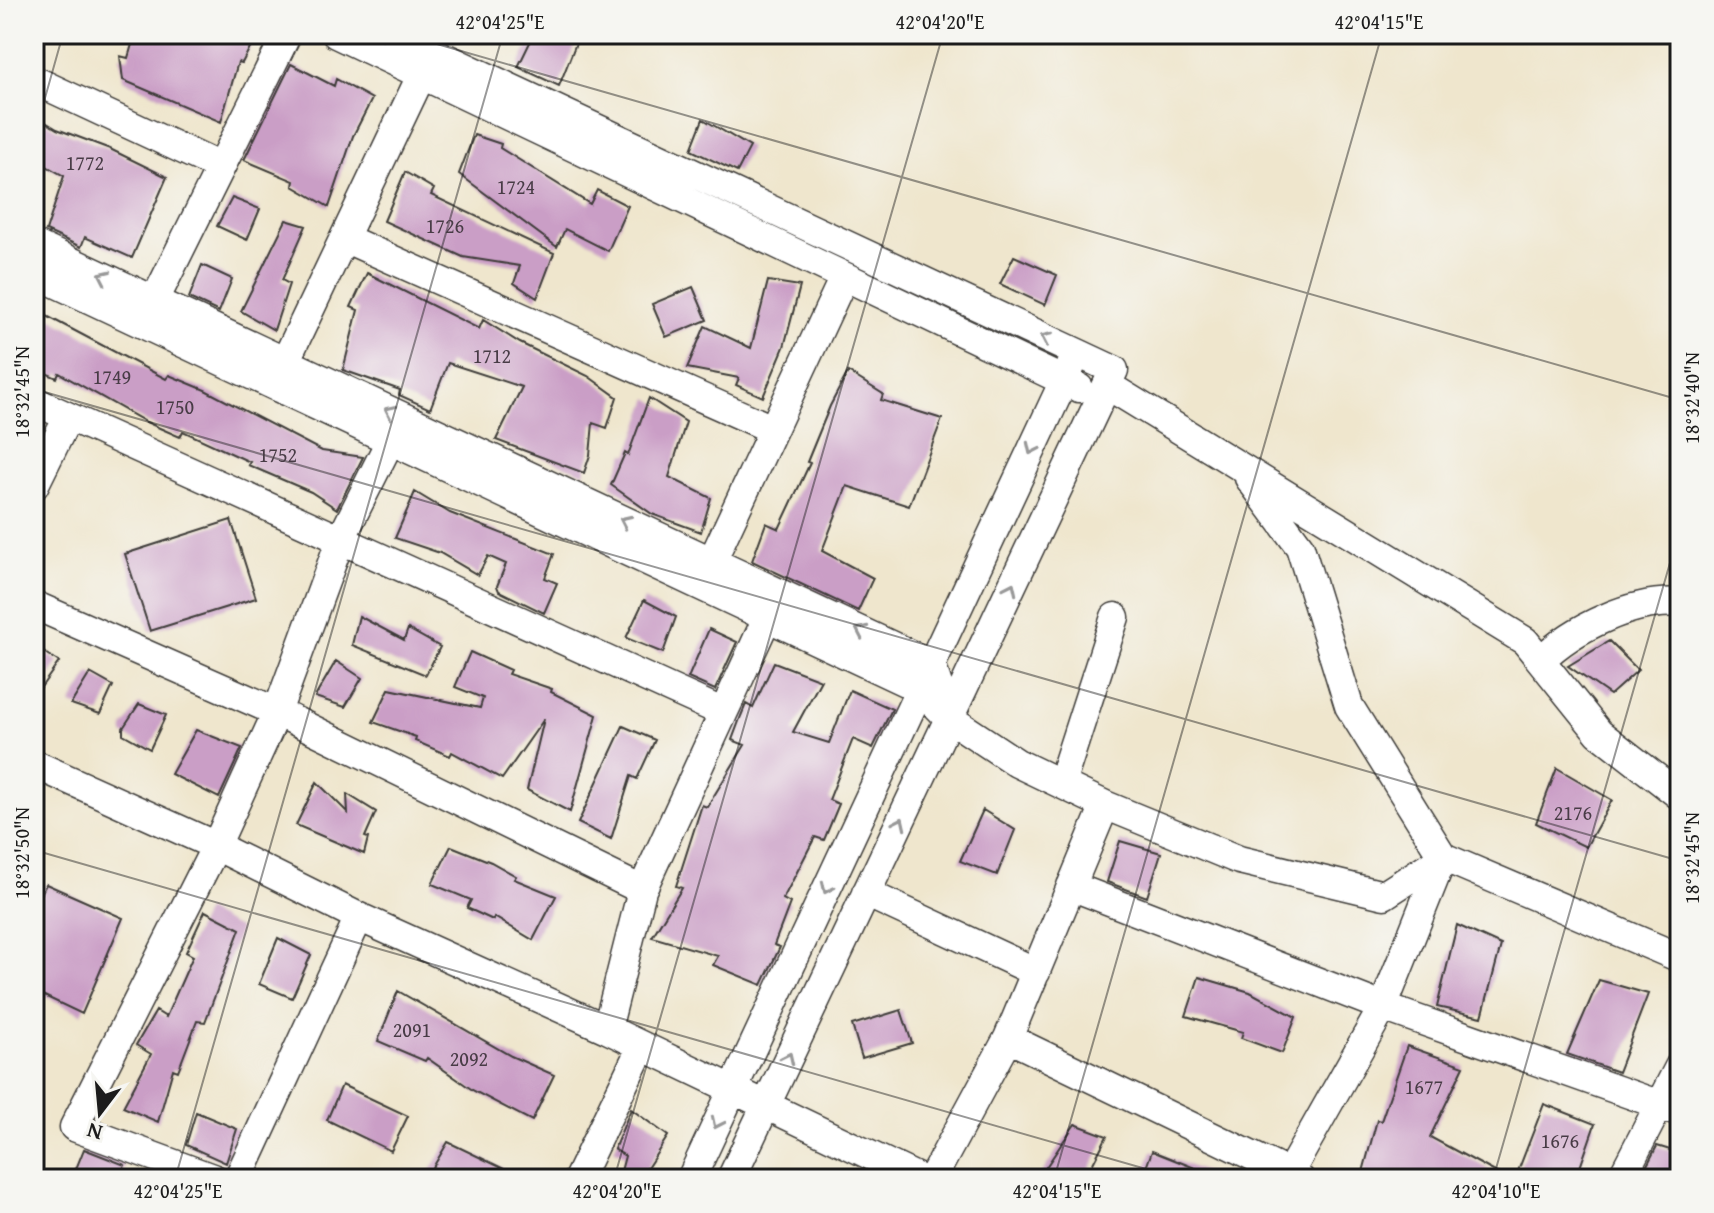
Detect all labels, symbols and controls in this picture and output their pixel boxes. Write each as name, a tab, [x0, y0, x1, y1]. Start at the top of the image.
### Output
text: 42°04'25"E	[456, 7, 544, 36]
text: 42°04'20"E	[896, 7, 984, 36]
text: 42°04'15"E	[1335, 7, 1423, 36]
house number: 1772	[66, 148, 104, 177]
house number: 1724	[497, 172, 535, 201]
house number: 1726	[426, 211, 464, 240]
one-way arrow	[97, 270, 112, 286]
one-way arrow	[1039, 332, 1054, 348]
house number: 1712	[473, 341, 511, 370]
text: 18°32'45"N	[7, 346, 36, 438]
text: 18°32'40"N	[1677, 352, 1706, 444]
house number: 1749	[93, 362, 131, 391]
house number: 1750	[156, 392, 194, 421]
one-way arrow	[383, 405, 398, 421]
house number: 1752	[259, 440, 297, 469]
one-way arrow	[1026, 441, 1042, 455]
one-way arrow	[619, 515, 633, 531]
one-way arrow	[1001, 581, 1017, 596]
one-way arrow	[854, 625, 869, 641]
house number: 2176	[1554, 798, 1592, 827]
text: 18°32'50"N	[7, 807, 36, 899]
text: 18°32'45"N	[1677, 812, 1706, 904]
one-way arrow	[890, 816, 906, 831]
one-way arrow	[821, 879, 837, 894]
house number: 2091	[393, 1015, 431, 1044]
house number: 2092	[450, 1044, 488, 1073]
one-way arrow	[778, 1051, 794, 1066]
house number: 1677	[1405, 1072, 1443, 1101]
north arrow	[60, 1073, 140, 1153]
text: N	[83, 1115, 106, 1150]
one-way arrow	[711, 1115, 727, 1129]
house number: 1676	[1541, 1126, 1579, 1155]
text: 42°04'25"E	[134, 1176, 222, 1205]
text: 42°04'20"E	[573, 1176, 661, 1205]
text: 42°04'15"E	[1013, 1176, 1101, 1205]
text: 42°04'10"E	[1452, 1176, 1540, 1205]

